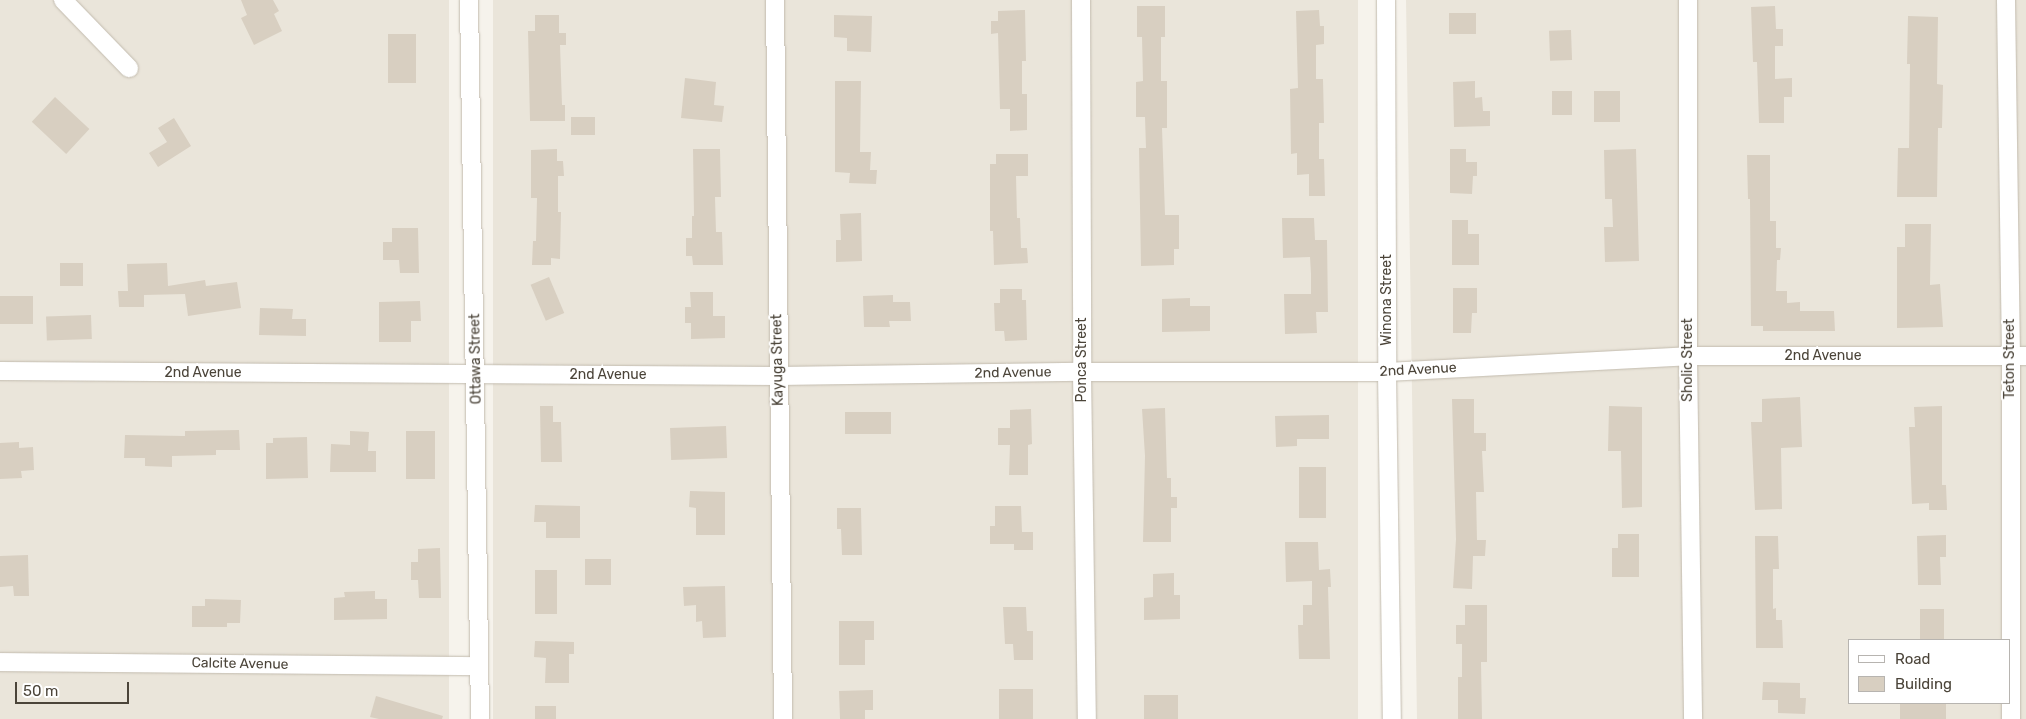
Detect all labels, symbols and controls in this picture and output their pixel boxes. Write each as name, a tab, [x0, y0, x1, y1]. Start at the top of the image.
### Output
street label: Winona Street	[1379, 254, 1395, 346]
street label: Ottawa Street	[467, 313, 485, 405]
street label: Kayuga Street	[769, 314, 787, 406]
street label: Ponca Street	[1074, 318, 1090, 402]
street label: Sholic Street	[1680, 318, 1696, 402]
street label: Teton Street	[2002, 319, 2018, 399]
street label: 2nd Avenue	[1784, 348, 1862, 364]
street label: 2nd Avenue	[1379, 360, 1457, 380]
street label: 2nd Avenue	[974, 364, 1052, 382]
street label: 2nd Avenue	[164, 365, 242, 381]
street label: 2nd Avenue	[569, 367, 647, 383]
legend	[1848, 639, 2011, 704]
text: Road	[1895, 650, 1931, 668]
street label: Calcite Avenue	[191, 655, 289, 673]
scale bar	[18, 672, 131, 704]
text: Building	[1895, 675, 1952, 693]
text: 50 m	[23, 682, 58, 700]

